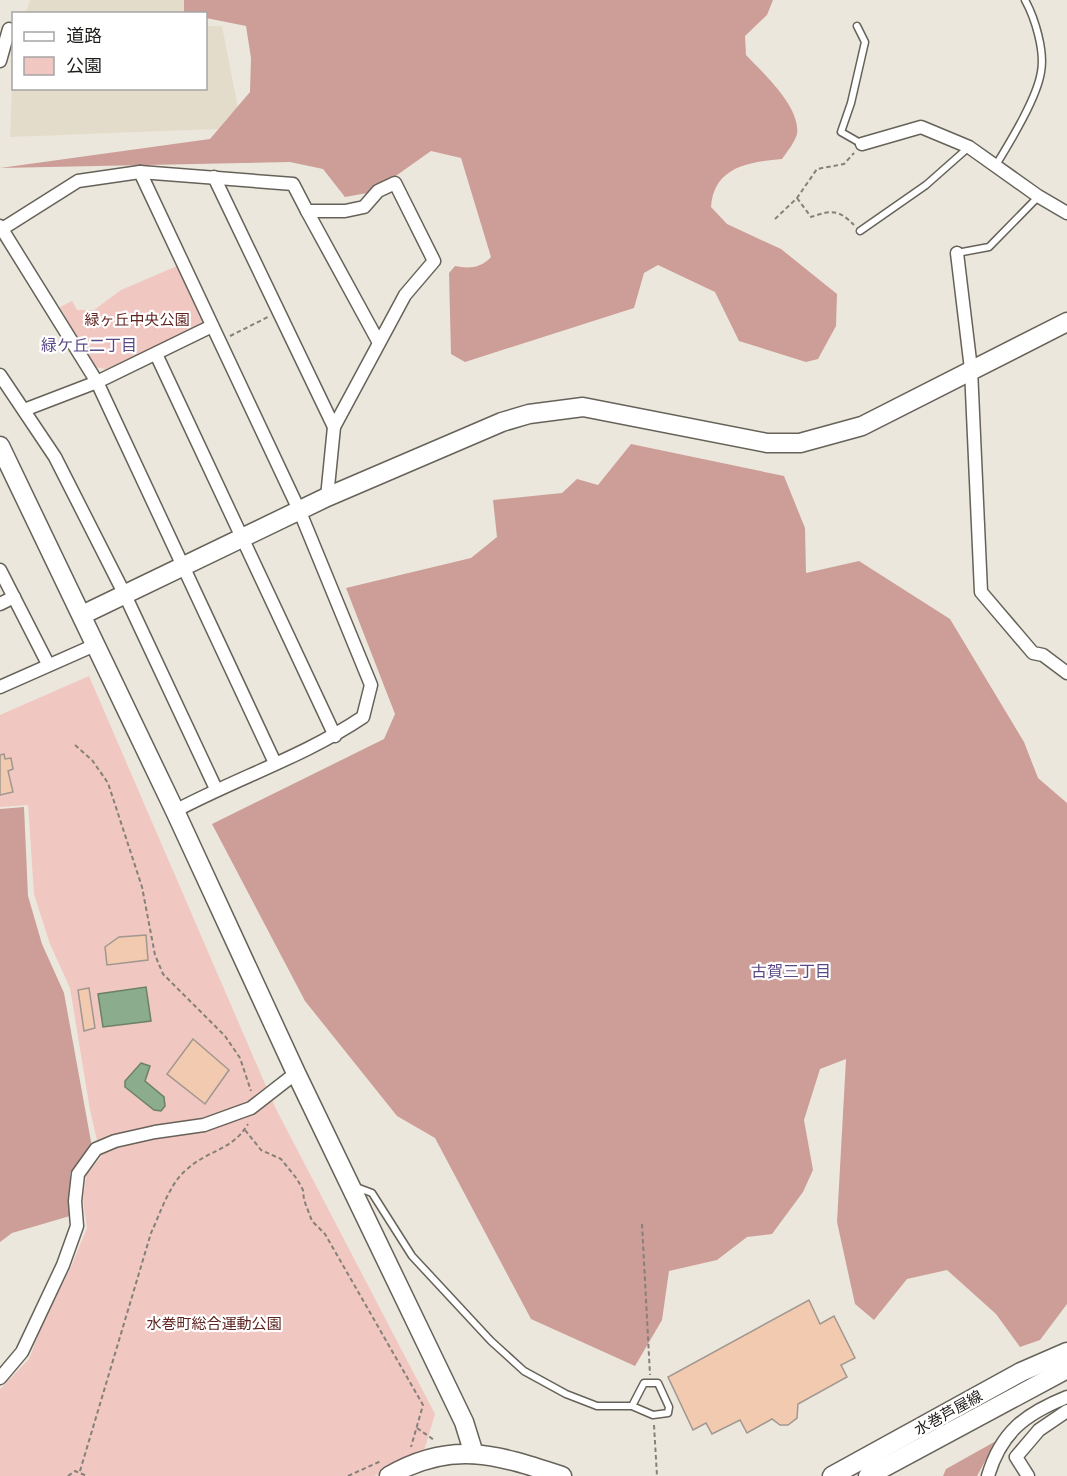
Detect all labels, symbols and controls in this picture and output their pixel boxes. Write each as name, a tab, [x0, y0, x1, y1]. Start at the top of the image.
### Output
legend	[12, 12, 207, 90]
text: 道路	[66, 24, 102, 46]
text: 公園	[66, 54, 102, 76]
park label: 緑ヶ丘中央公園	[84, 310, 190, 328]
district label: 緑ケ丘二丁目	[41, 335, 137, 355]
district label: 古賀三丁目	[751, 961, 831, 981]
park label: 水巻町総合運動公園	[146, 1314, 282, 1332]
street label: 水巻芦屋線	[911, 1386, 985, 1438]

